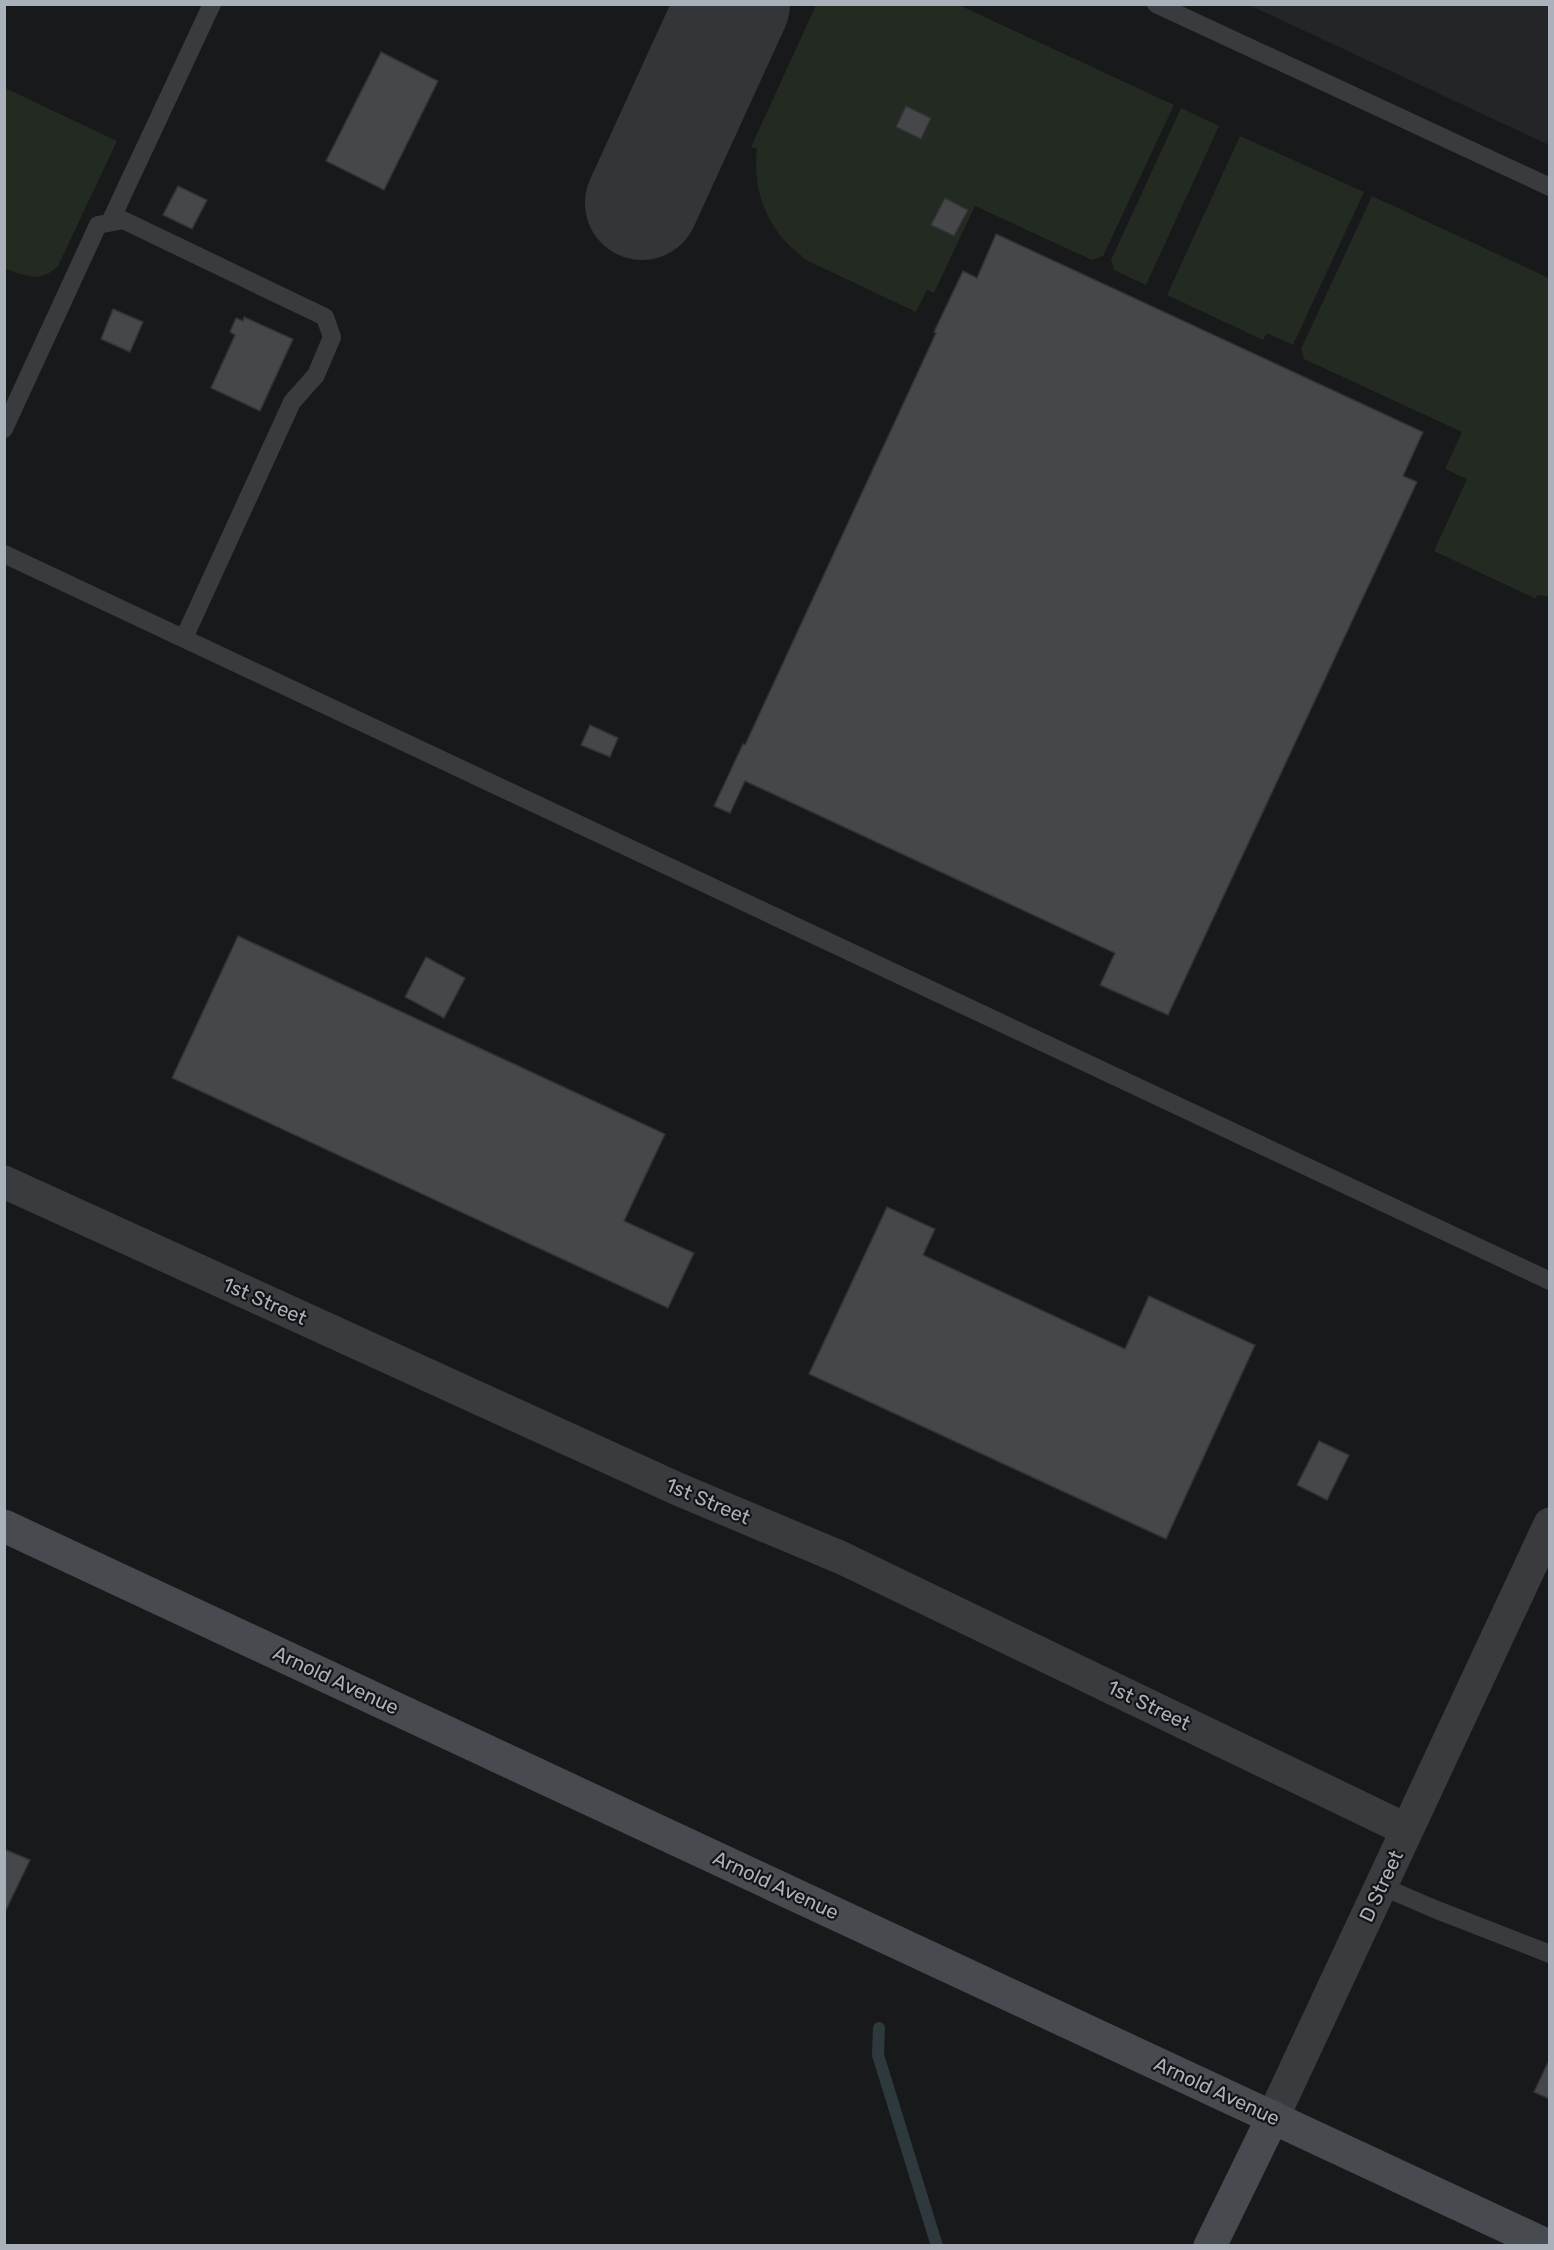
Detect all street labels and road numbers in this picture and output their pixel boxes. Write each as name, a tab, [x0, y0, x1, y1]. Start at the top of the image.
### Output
street label: 1st Street	[219, 1272, 311, 1330]
street label: 1st Street	[662, 1473, 754, 1530]
street label: Arnold Avenue	[269, 1640, 403, 1720]
street label: 1st Street	[1104, 1675, 1195, 1735]
street label: Arnold Avenue	[709, 1845, 843, 1925]
street label: D Street	[1354, 1846, 1408, 1926]
street label: Arnold Avenue	[1150, 2051, 1284, 2131]

